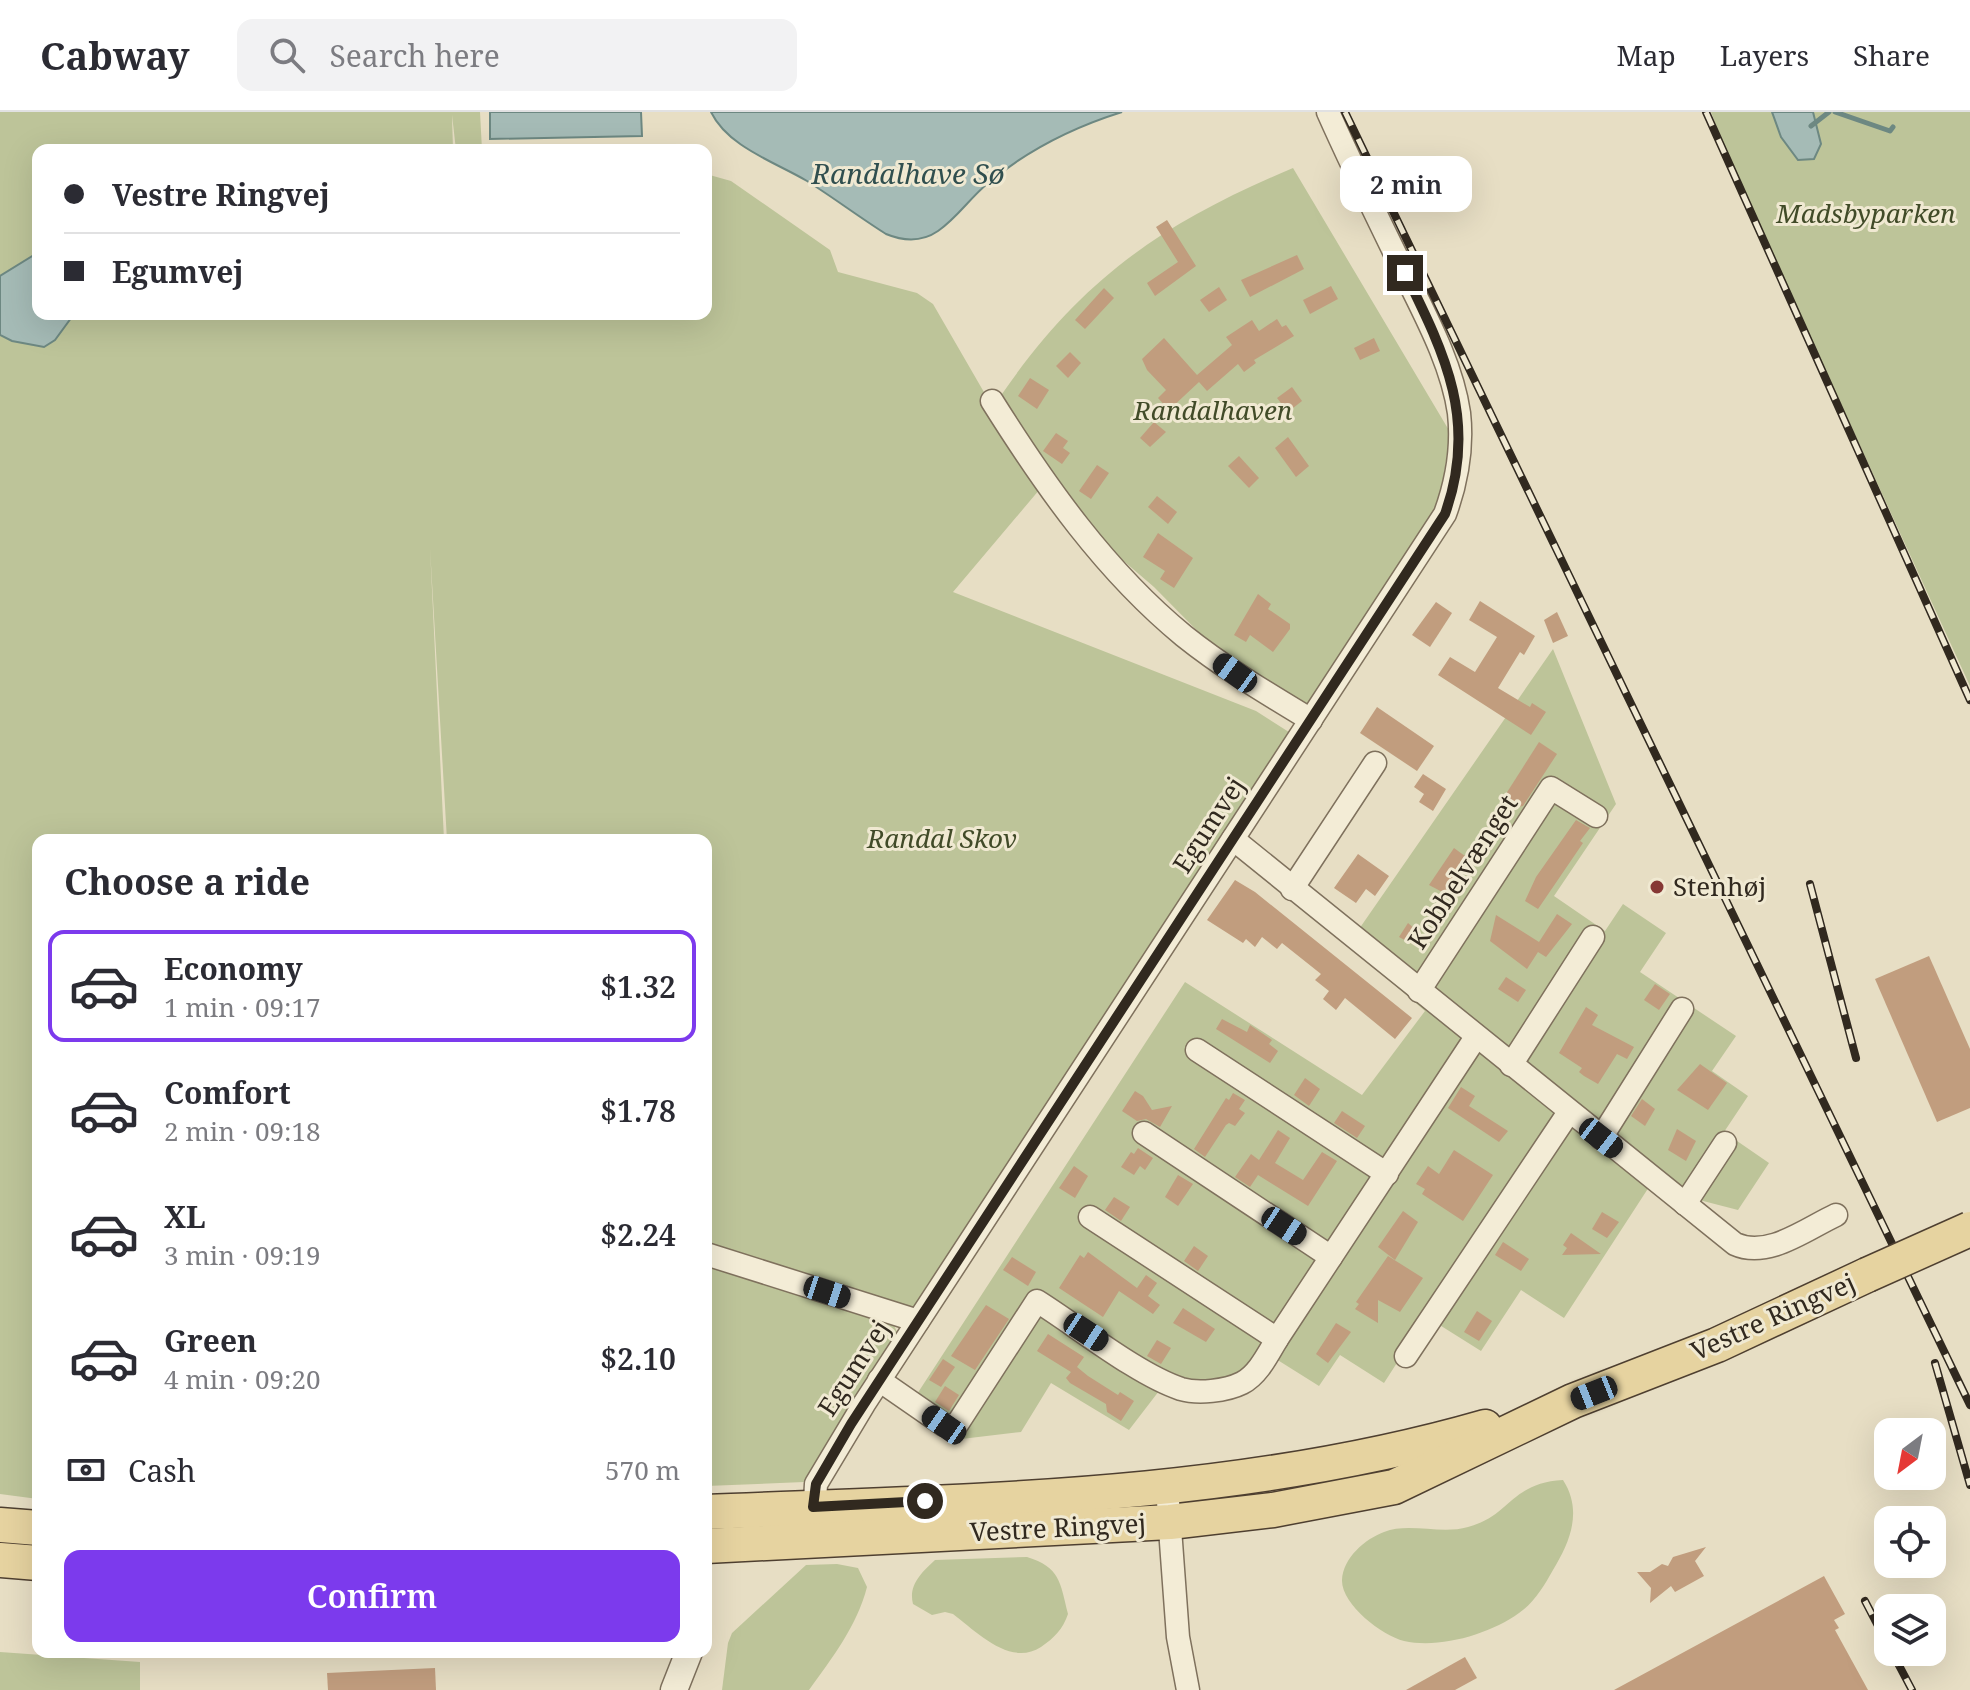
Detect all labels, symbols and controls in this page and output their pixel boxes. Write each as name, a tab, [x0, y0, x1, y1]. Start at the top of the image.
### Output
search box	[237, 19, 797, 91]
text: Cabway	[40, 29, 189, 81]
icon: search	[265, 33, 309, 77]
text: Search here	[329, 35, 500, 76]
text: Map	[1617, 36, 1676, 74]
text: Layers	[1720, 36, 1809, 74]
text: Share	[1853, 36, 1930, 74]
water label: Randalhave Sø	[811, 154, 1005, 192]
callout: 2 min	[1339, 157, 1471, 213]
text: 2 min	[1370, 166, 1442, 202]
text: Vestre Ringvej	[112, 174, 330, 215]
park label: Madsbyparken	[1775, 195, 1956, 231]
text: Egumvej	[112, 251, 244, 292]
route end	[1387, 255, 1423, 291]
park label: Randalhaven	[1133, 392, 1293, 428]
car	[1209, 649, 1261, 697]
street label: Egumvej	[1164, 769, 1253, 880]
street label: Kobbelvænget	[1399, 787, 1526, 956]
park label: Randal Skov	[866, 820, 1017, 856]
text: Choose a ride	[64, 857, 310, 906]
place label: Stenhøj	[1673, 868, 1766, 904]
marker: Stenhøj	[1648, 878, 1666, 896]
text: Economy	[164, 948, 303, 989]
icon: car	[68, 950, 140, 1022]
text: $1.32	[600, 966, 676, 1007]
text: 1 min · 09:17	[164, 989, 321, 1025]
text: Comfort	[164, 1072, 291, 1113]
icon: car	[68, 1074, 140, 1146]
text: $1.78	[600, 1090, 676, 1131]
text: 2 min · 09:18	[164, 1113, 321, 1149]
car	[1575, 1114, 1627, 1162]
text: XL	[164, 1196, 206, 1237]
icon: car	[68, 1198, 140, 1270]
car	[1257, 1203, 1311, 1249]
text: $2.24	[600, 1214, 676, 1255]
text: 3 min · 09:19	[164, 1237, 321, 1273]
street label: Vestre Ringvej	[1685, 1264, 1861, 1368]
car	[800, 1273, 854, 1311]
car	[1059, 1309, 1113, 1355]
street label: Egumvej	[809, 1312, 898, 1423]
text: Green	[164, 1320, 257, 1361]
icon: car	[68, 1322, 140, 1394]
text: $2.10	[600, 1338, 676, 1379]
text: 4 min · 09:20	[164, 1361, 321, 1397]
car	[1567, 1373, 1621, 1413]
car	[917, 1401, 971, 1449]
north arrow	[1874, 1418, 1946, 1490]
map controls	[1874, 1418, 1946, 1666]
icon: cash	[64, 1448, 108, 1492]
text: Cash	[128, 1450, 196, 1491]
text: 570 m	[605, 1452, 680, 1488]
route start	[907, 1483, 943, 1519]
street label: Vestre Ringvej	[969, 1504, 1147, 1550]
button: locate	[1874, 1506, 1946, 1578]
button: Confirm	[64, 1550, 680, 1642]
button: layers	[1874, 1594, 1946, 1666]

